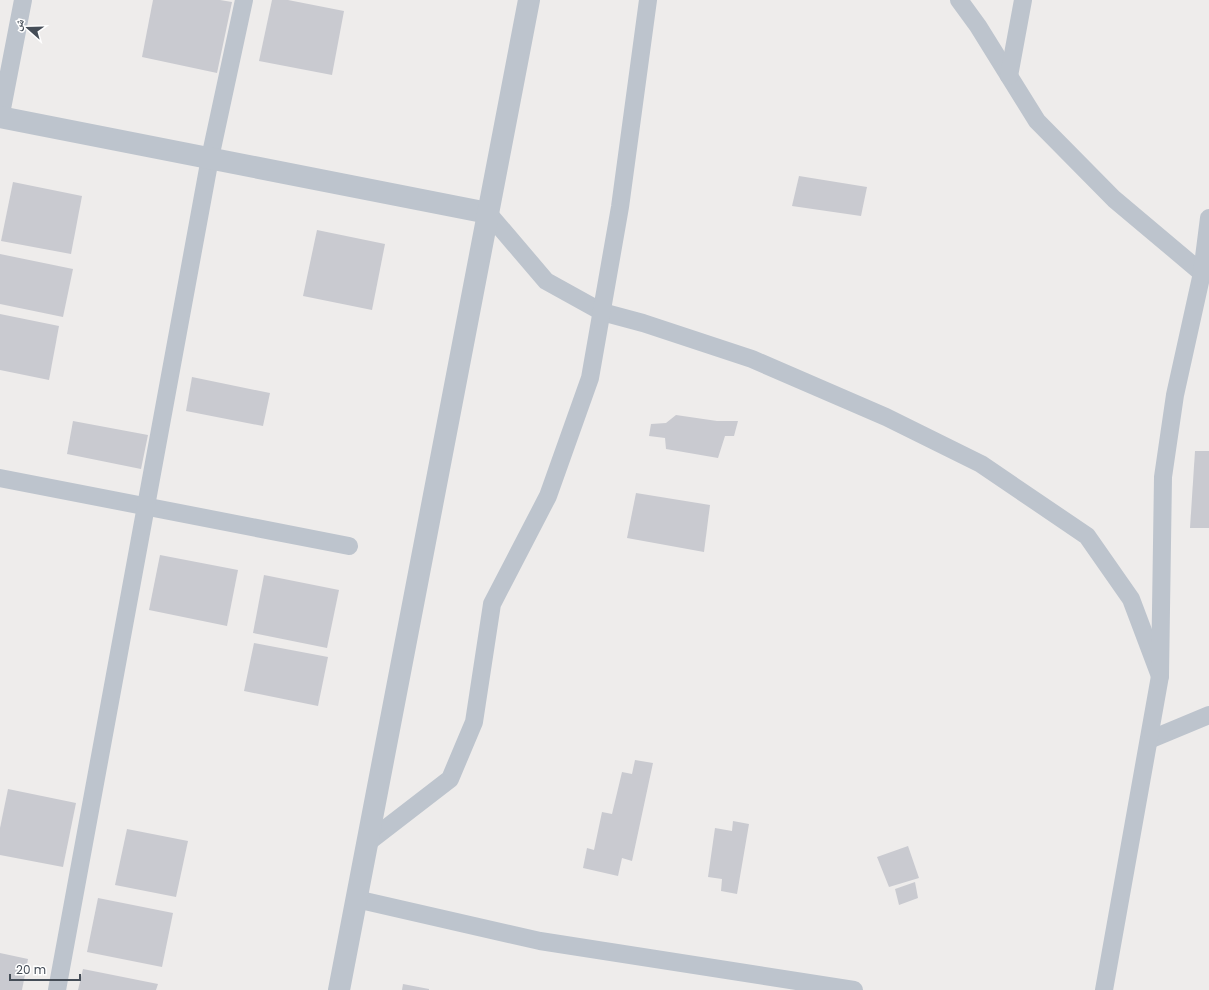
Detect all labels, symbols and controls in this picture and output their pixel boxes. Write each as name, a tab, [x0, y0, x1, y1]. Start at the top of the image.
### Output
north arrow	[8, 8, 48, 48]
text: ش	[9, 16, 28, 33]
scale bar	[10, 956, 80, 982]
text: 20 m	[16, 961, 46, 978]

